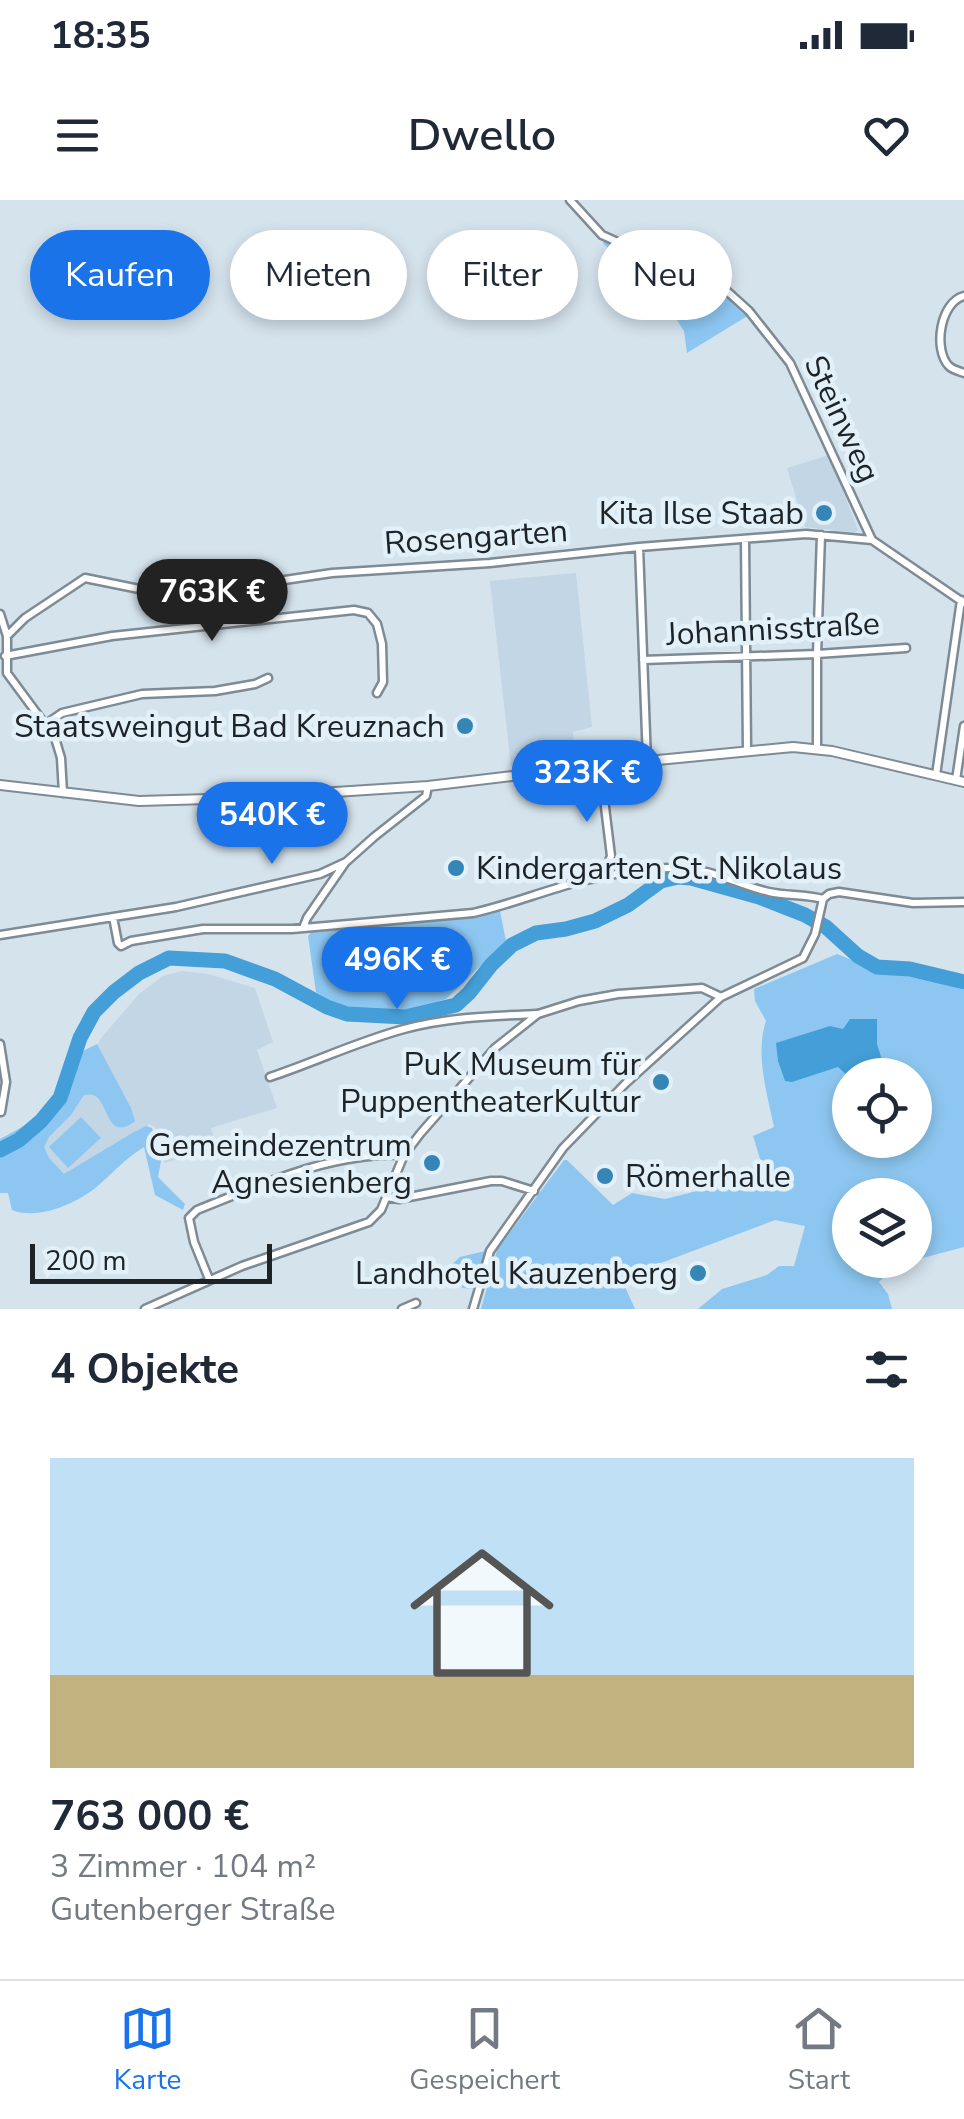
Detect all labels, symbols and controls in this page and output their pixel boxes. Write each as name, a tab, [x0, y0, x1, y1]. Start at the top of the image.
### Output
text: 18:35	[50, 10, 151, 61]
text: Dwello	[408, 105, 556, 166]
icon: menu	[50, 108, 105, 163]
icon: heart	[859, 108, 914, 163]
chip: Kaufen	[30, 230, 210, 320]
chip: Mieten	[230, 230, 407, 320]
chip: Filter	[427, 230, 578, 320]
chip: Neu	[598, 230, 732, 320]
street label: Steinweg	[794, 348, 890, 490]
place label: Kita Ilse Staab	[599, 492, 804, 535]
marker: Kita Ilse Staab	[813, 502, 835, 524]
street label: Rosengarten	[383, 509, 569, 565]
pin: 763K €	[131, 559, 293, 644]
text: 763K €	[159, 570, 265, 613]
street label: Johannisstraße	[664, 602, 881, 656]
place label: Staatsweingut Bad Kreuznach	[14, 705, 445, 748]
marker: Staatsweingut Bad Kreuznach	[454, 715, 476, 737]
pin: 323K €	[506, 740, 668, 825]
text: 323K €	[534, 751, 640, 794]
pin: 540K €	[191, 782, 353, 867]
text: 540K €	[219, 793, 325, 836]
place label: Kindergarten St. Nikolaus	[476, 847, 842, 890]
marker: Kindergarten St. Nikolaus	[445, 857, 467, 879]
pin: 496K €	[316, 927, 478, 1012]
text: 496K €	[344, 938, 450, 981]
place label: PuK Museum für PuppentheaterKultur	[340, 1043, 642, 1123]
map controls	[832, 1058, 932, 1278]
button: locate	[832, 1058, 932, 1158]
marker: PuK Museum für PuppentheaterKultur	[650, 1071, 672, 1093]
place label: Gemeindezentrum Agnesienberg	[148, 1124, 412, 1204]
marker: Gemeindezentrum Agnesienberg	[421, 1152, 443, 1174]
place label: Römerhalle	[625, 1155, 791, 1198]
marker: Römerhalle	[594, 1165, 616, 1187]
button: layers	[832, 1178, 932, 1278]
scale bar	[30, 1239, 272, 1284]
text: 200 m	[45, 1242, 127, 1280]
place label: Landhotel Kauzenberg	[355, 1252, 678, 1295]
marker: Landhotel Kauzenberg	[687, 1262, 709, 1284]
text: 4 Objekte	[50, 1341, 239, 1398]
icon: filters	[859, 1342, 914, 1397]
icon: home	[392, 1523, 572, 1703]
text: 763 000 €	[50, 1788, 249, 1845]
text: 3 Zimmer · 104 m²	[50, 1845, 316, 1888]
text: Gutenberger Straße	[50, 1888, 336, 1931]
tab: Karte	[114, 2001, 182, 2099]
tab: Gespeichert	[409, 2001, 560, 2099]
tab: Start	[788, 2001, 850, 2099]

